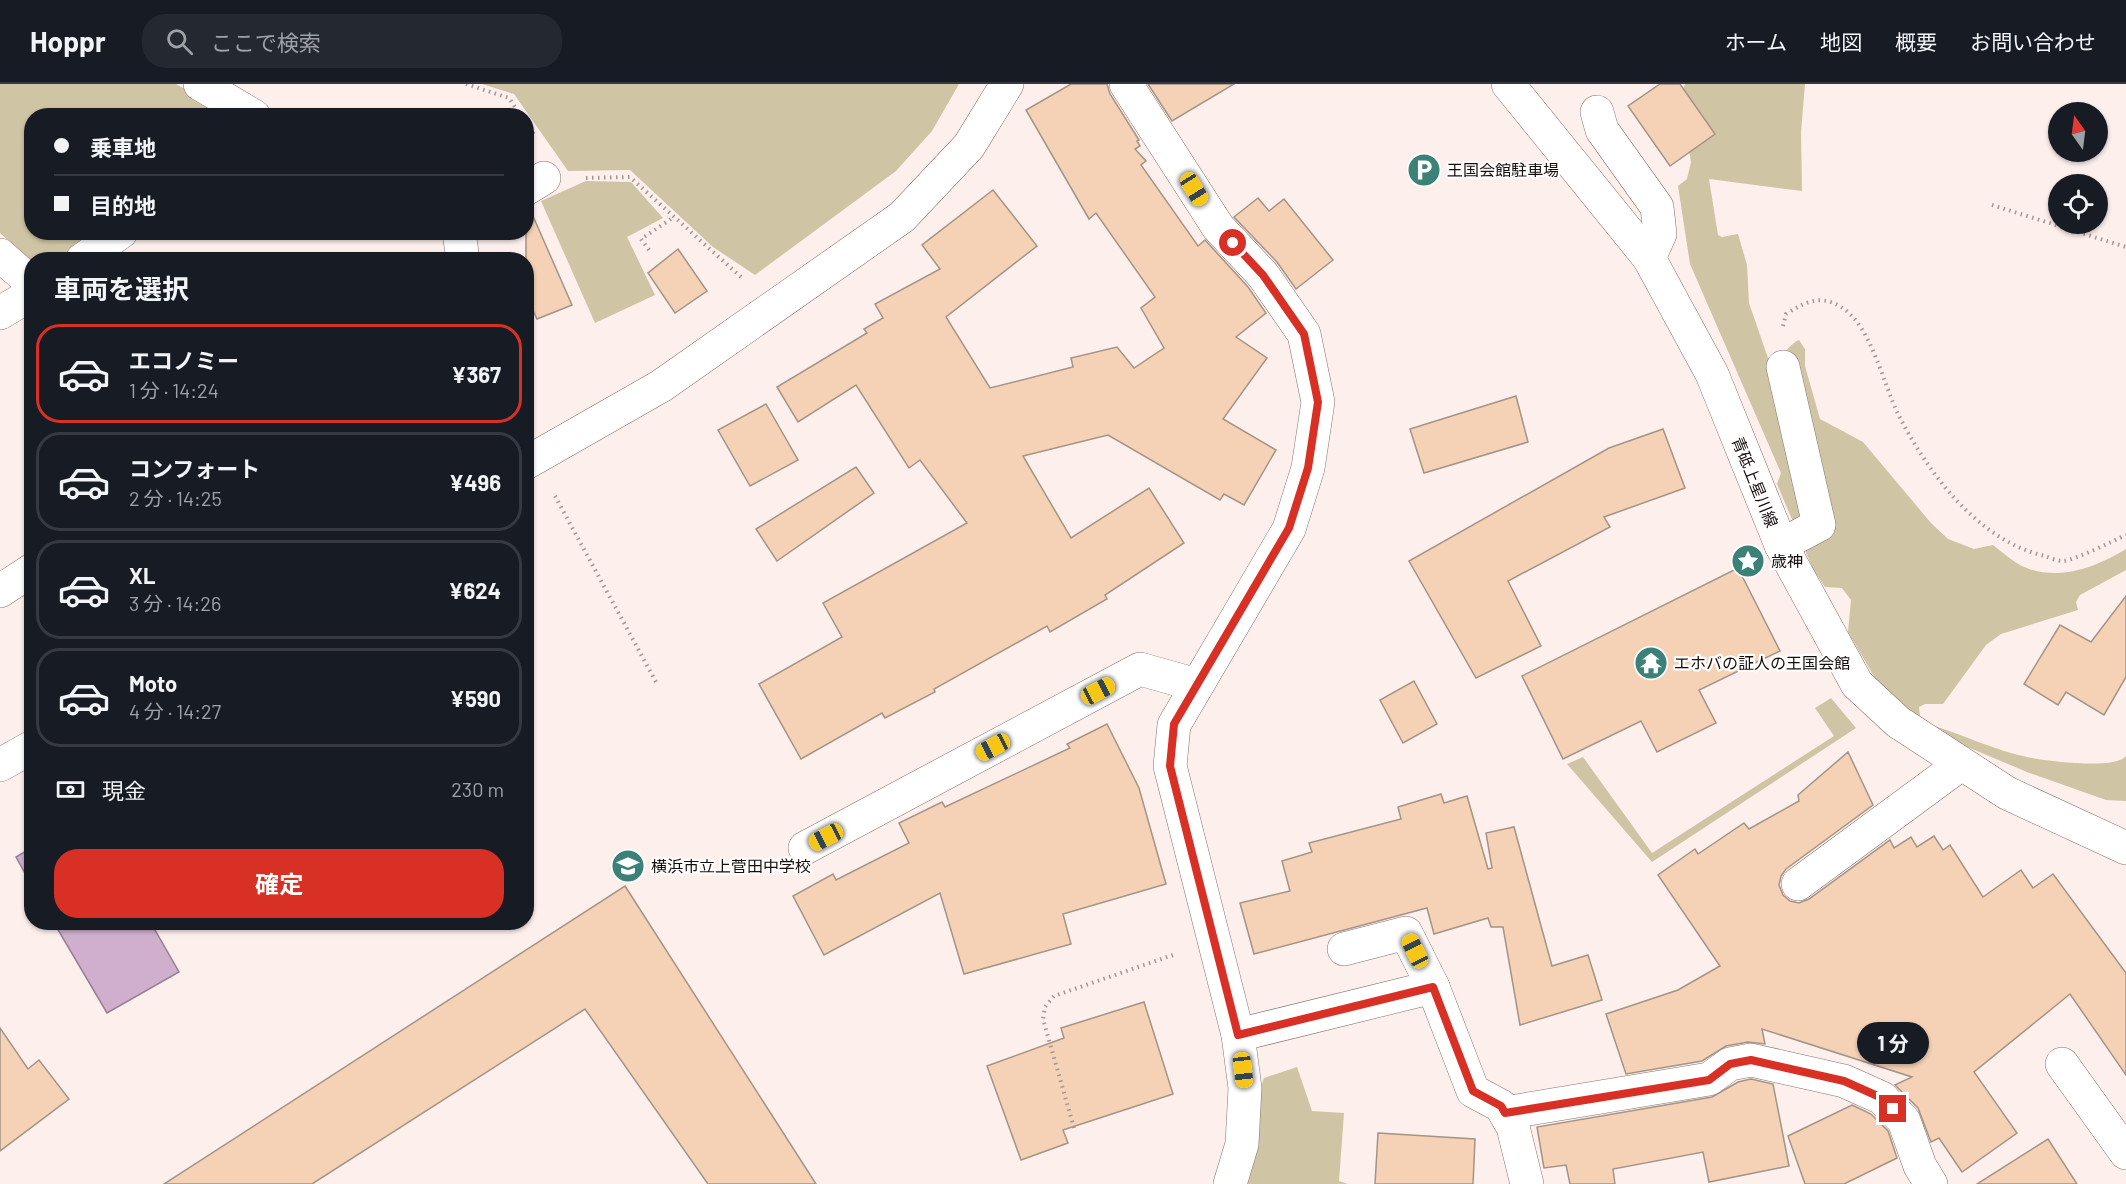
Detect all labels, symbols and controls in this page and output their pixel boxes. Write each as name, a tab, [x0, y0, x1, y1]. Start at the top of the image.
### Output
search box	[142, 14, 562, 68]
text: Hoppr	[30, 24, 106, 58]
icon: search	[163, 25, 196, 58]
text: ここで検索	[211, 29, 321, 55]
text: ホーム	[1725, 29, 1787, 54]
text: 地図	[1820, 29, 1862, 54]
text: 概要	[1895, 29, 1937, 54]
text: お問い合わせ	[1970, 29, 2096, 54]
north arrow	[2048, 102, 2108, 162]
map controls	[2048, 102, 2108, 234]
text: 乗車地	[90, 134, 156, 160]
parking icon: 王国会館駐車場	[1406, 152, 1442, 188]
place label: 王国会館駐車場	[1447, 160, 1559, 179]
car	[1177, 169, 1211, 209]
button: locate	[2048, 174, 2108, 234]
text: 目的地	[90, 192, 156, 218]
route start	[1219, 229, 1246, 256]
text: 車両を選択	[54, 272, 189, 304]
icon: car	[57, 347, 111, 401]
text: エコノミー	[129, 347, 239, 373]
text: ¥367	[451, 361, 501, 387]
text: 1 分 · 14:24	[129, 378, 219, 402]
street label: 青砥上星川線	[1729, 434, 1782, 530]
icon: car	[57, 455, 111, 509]
text: コンフォート	[129, 455, 260, 481]
text: ¥496	[449, 469, 501, 495]
text: 2 分 · 14:25	[129, 486, 222, 510]
place icon: 歳神	[1730, 543, 1766, 579]
place label: 歳神	[1771, 551, 1803, 570]
text: XL	[129, 562, 155, 588]
icon: car	[57, 563, 111, 617]
text: ¥624	[448, 577, 501, 603]
text: 3 分 · 14:26	[129, 591, 221, 615]
temple icon: エホバの証人の王国会館	[1633, 645, 1669, 681]
place label: エホバの証人の王国会館	[1674, 653, 1850, 672]
text: Moto	[129, 670, 177, 696]
icon: car	[57, 671, 111, 725]
car	[1078, 675, 1118, 707]
text: ¥590	[450, 685, 501, 711]
text: 4 分 · 14:27	[129, 699, 221, 723]
car	[973, 731, 1013, 763]
icon: cash	[54, 773, 87, 806]
text: 現金	[102, 777, 146, 803]
text: 230 m	[451, 777, 504, 801]
car	[806, 821, 846, 853]
school or university icon: 横浜市立上菅田中学校	[610, 848, 646, 884]
button: 確定	[54, 849, 504, 918]
place label: 横浜市立上菅田中学校	[651, 856, 811, 875]
car	[1399, 931, 1431, 971]
callout: 1 分	[1857, 1022, 1929, 1064]
text: 1 分	[1877, 1031, 1909, 1055]
car	[1232, 1051, 1254, 1089]
route end	[1879, 1095, 1906, 1122]

